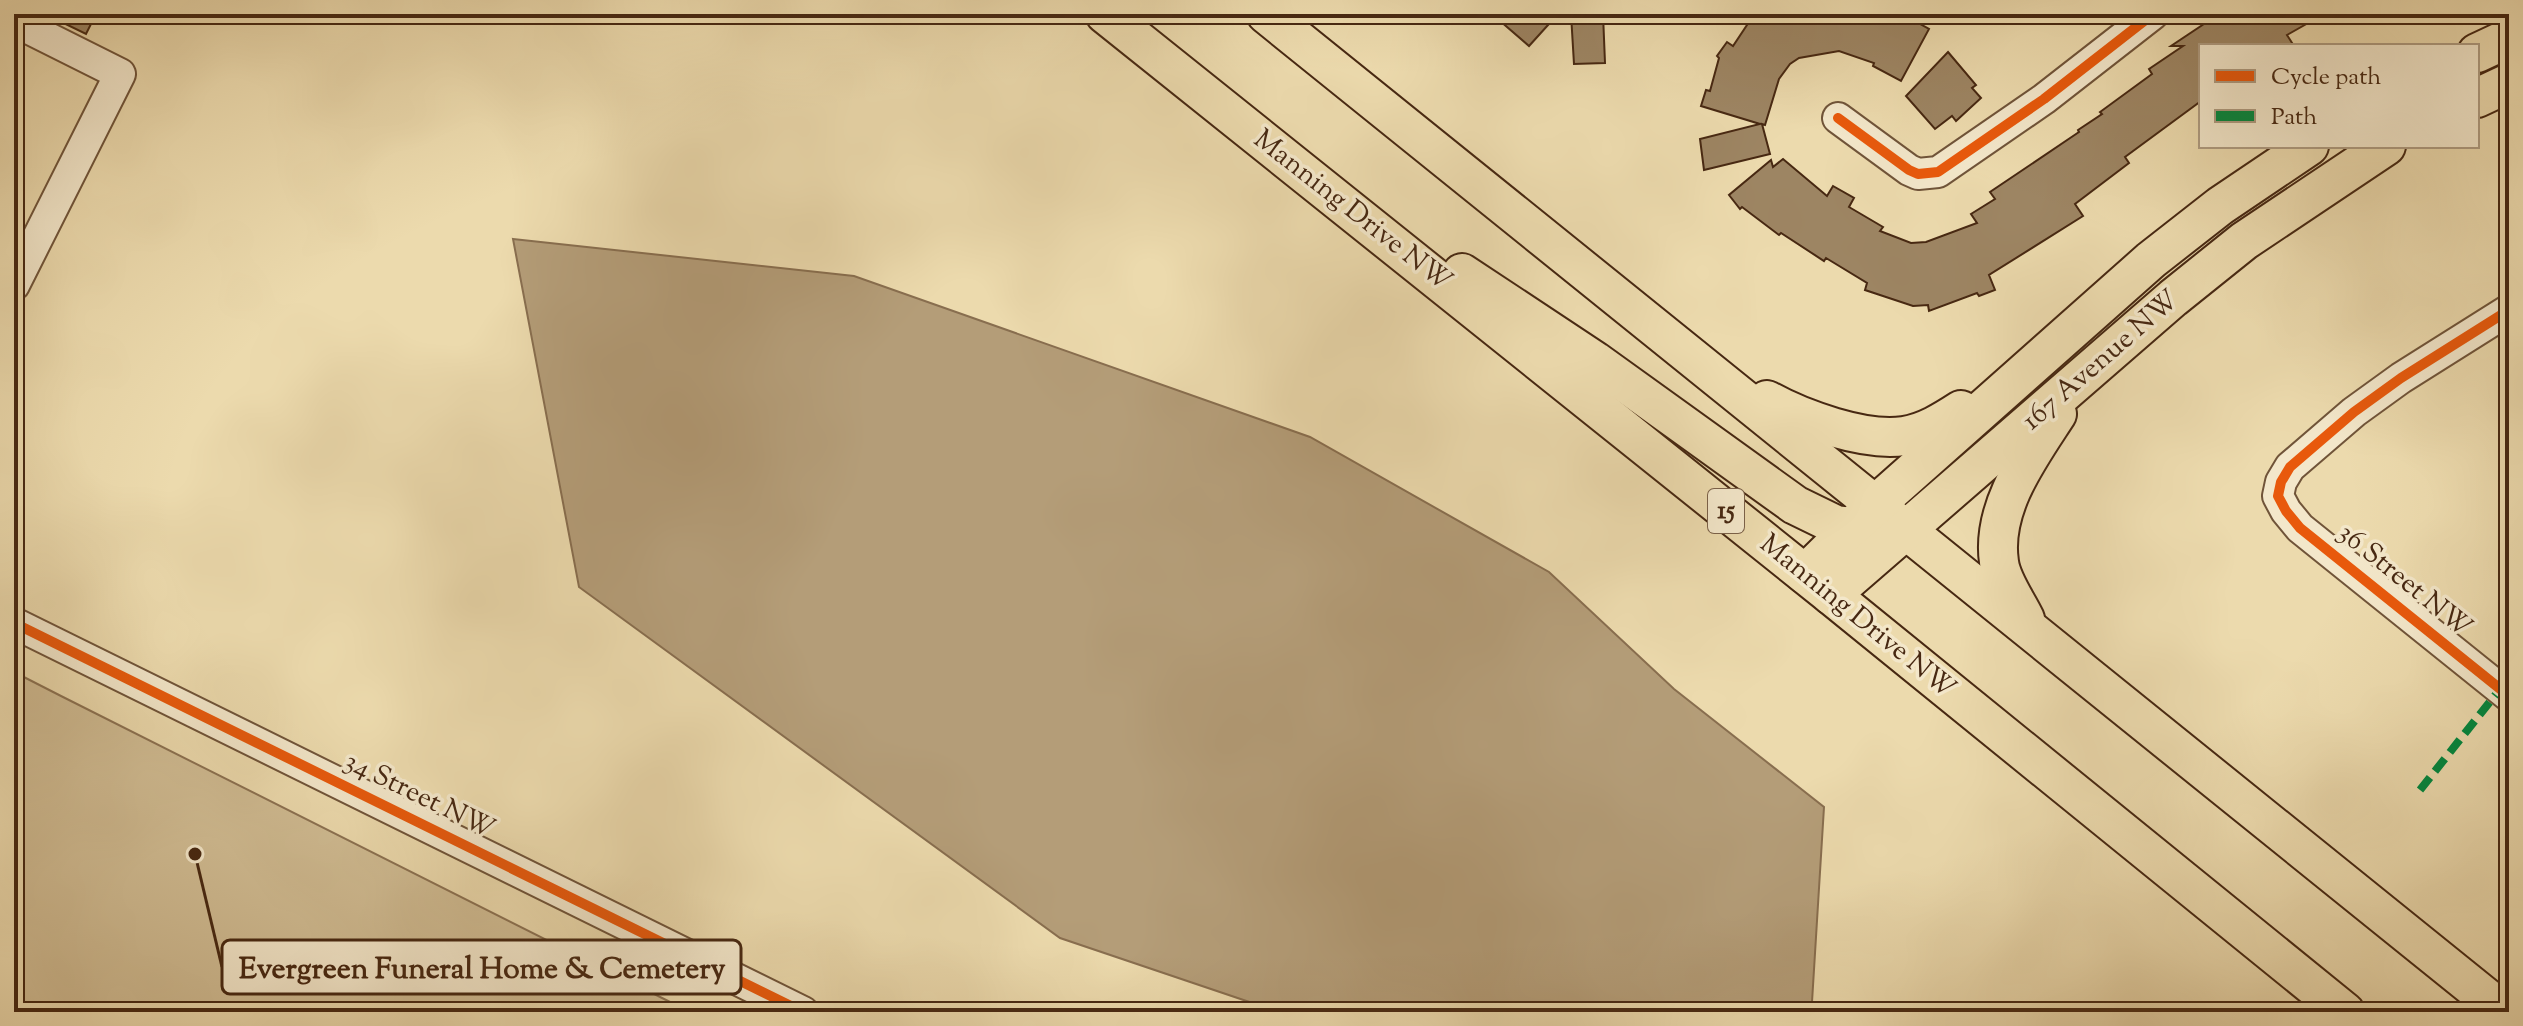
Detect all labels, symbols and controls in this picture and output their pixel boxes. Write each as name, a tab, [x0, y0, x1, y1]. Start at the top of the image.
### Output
legend	[2199, 44, 2479, 148]
text: Cycle path	[2271, 61, 2381, 95]
text: Path	[2271, 101, 2317, 135]
street label: Manning Drive NW	[1244, 121, 1460, 301]
street label: 167 Avenue NW	[2014, 281, 2188, 441]
road number: 15	[1708, 489, 1744, 533]
street label: 36 Street NW	[2328, 514, 2480, 648]
street label: Manning Drive NW	[1750, 525, 1964, 709]
street label: 34 Street NW	[337, 742, 501, 850]
callout: Evergreen Funeral Home & Cemetery	[222, 940, 741, 994]
text: Evergreen Funeral Home & Cemetery	[239, 949, 725, 992]

